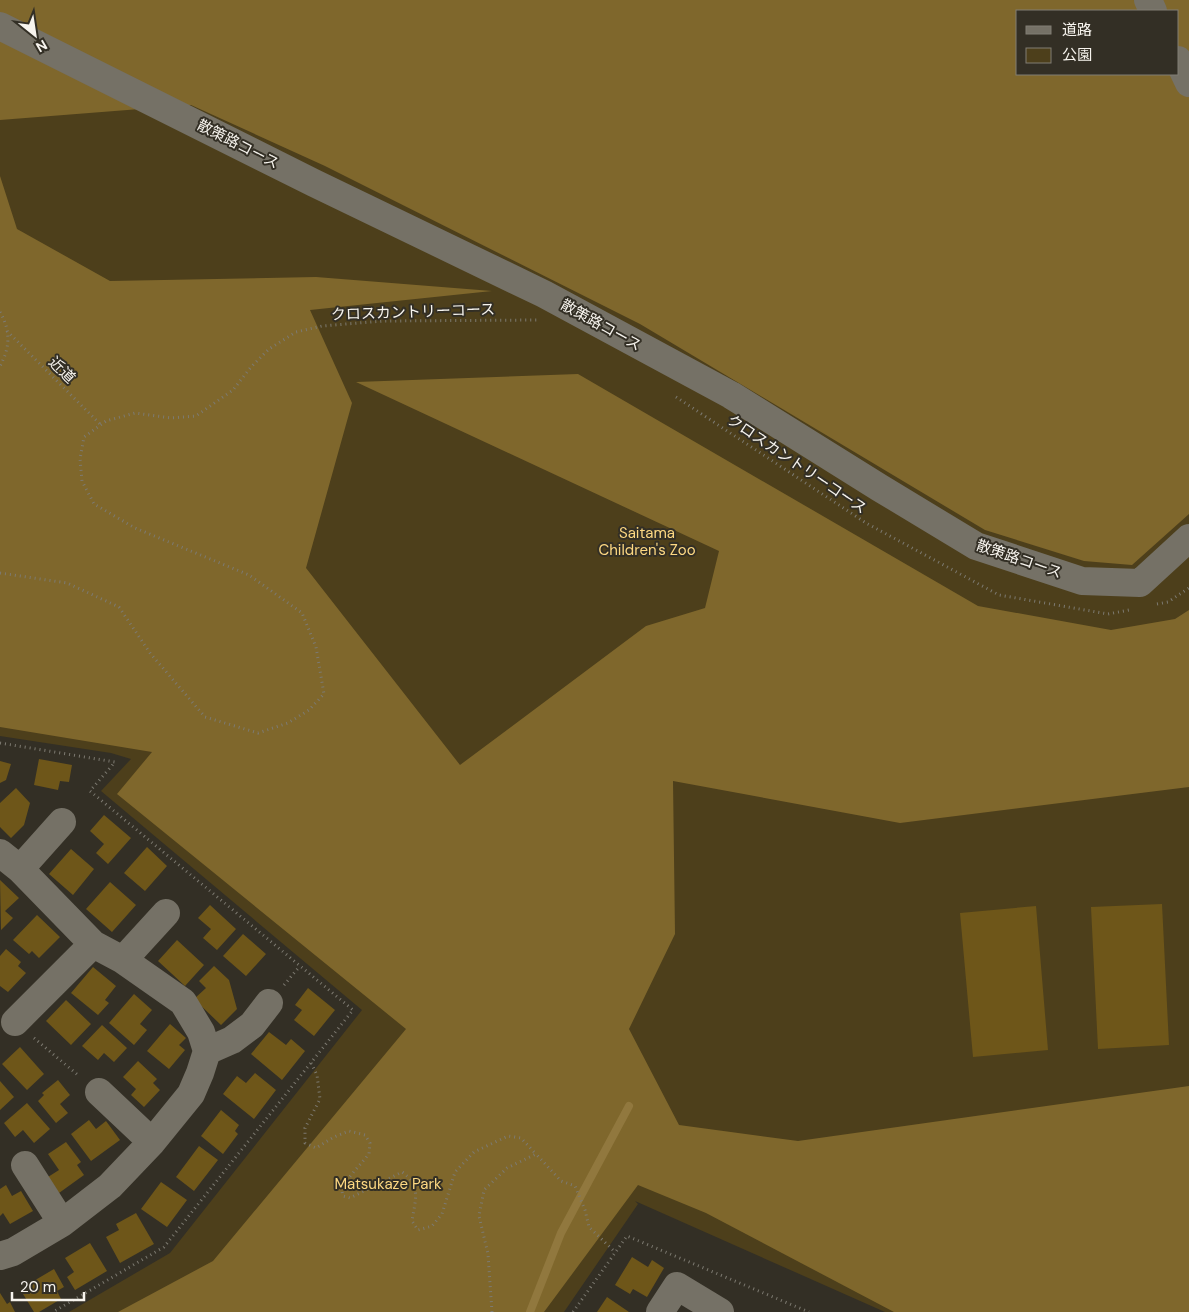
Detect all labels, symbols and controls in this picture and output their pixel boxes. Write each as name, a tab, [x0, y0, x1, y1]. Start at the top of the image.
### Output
north arrow	[10, 10, 60, 60]
legend	[1016, 10, 1179, 75]
text: 道路	[1062, 20, 1092, 40]
text: N	[33, 36, 50, 57]
text: 公園	[1062, 45, 1092, 65]
street label: 散策路コース	[194, 115, 282, 173]
street label: 散策路コース	[557, 295, 645, 355]
street label: クロスカントリーコース	[331, 299, 495, 325]
street label: 近道	[44, 352, 80, 388]
street label: クロスカントリーコース	[723, 410, 871, 518]
park label: Saitama Children's Zoo	[598, 523, 696, 560]
street label: 散策路コース	[974, 535, 1064, 583]
park label: Matsukaze Park	[334, 1174, 442, 1194]
scale bar	[12, 1270, 85, 1302]
text: 20 m	[20, 1277, 56, 1297]

